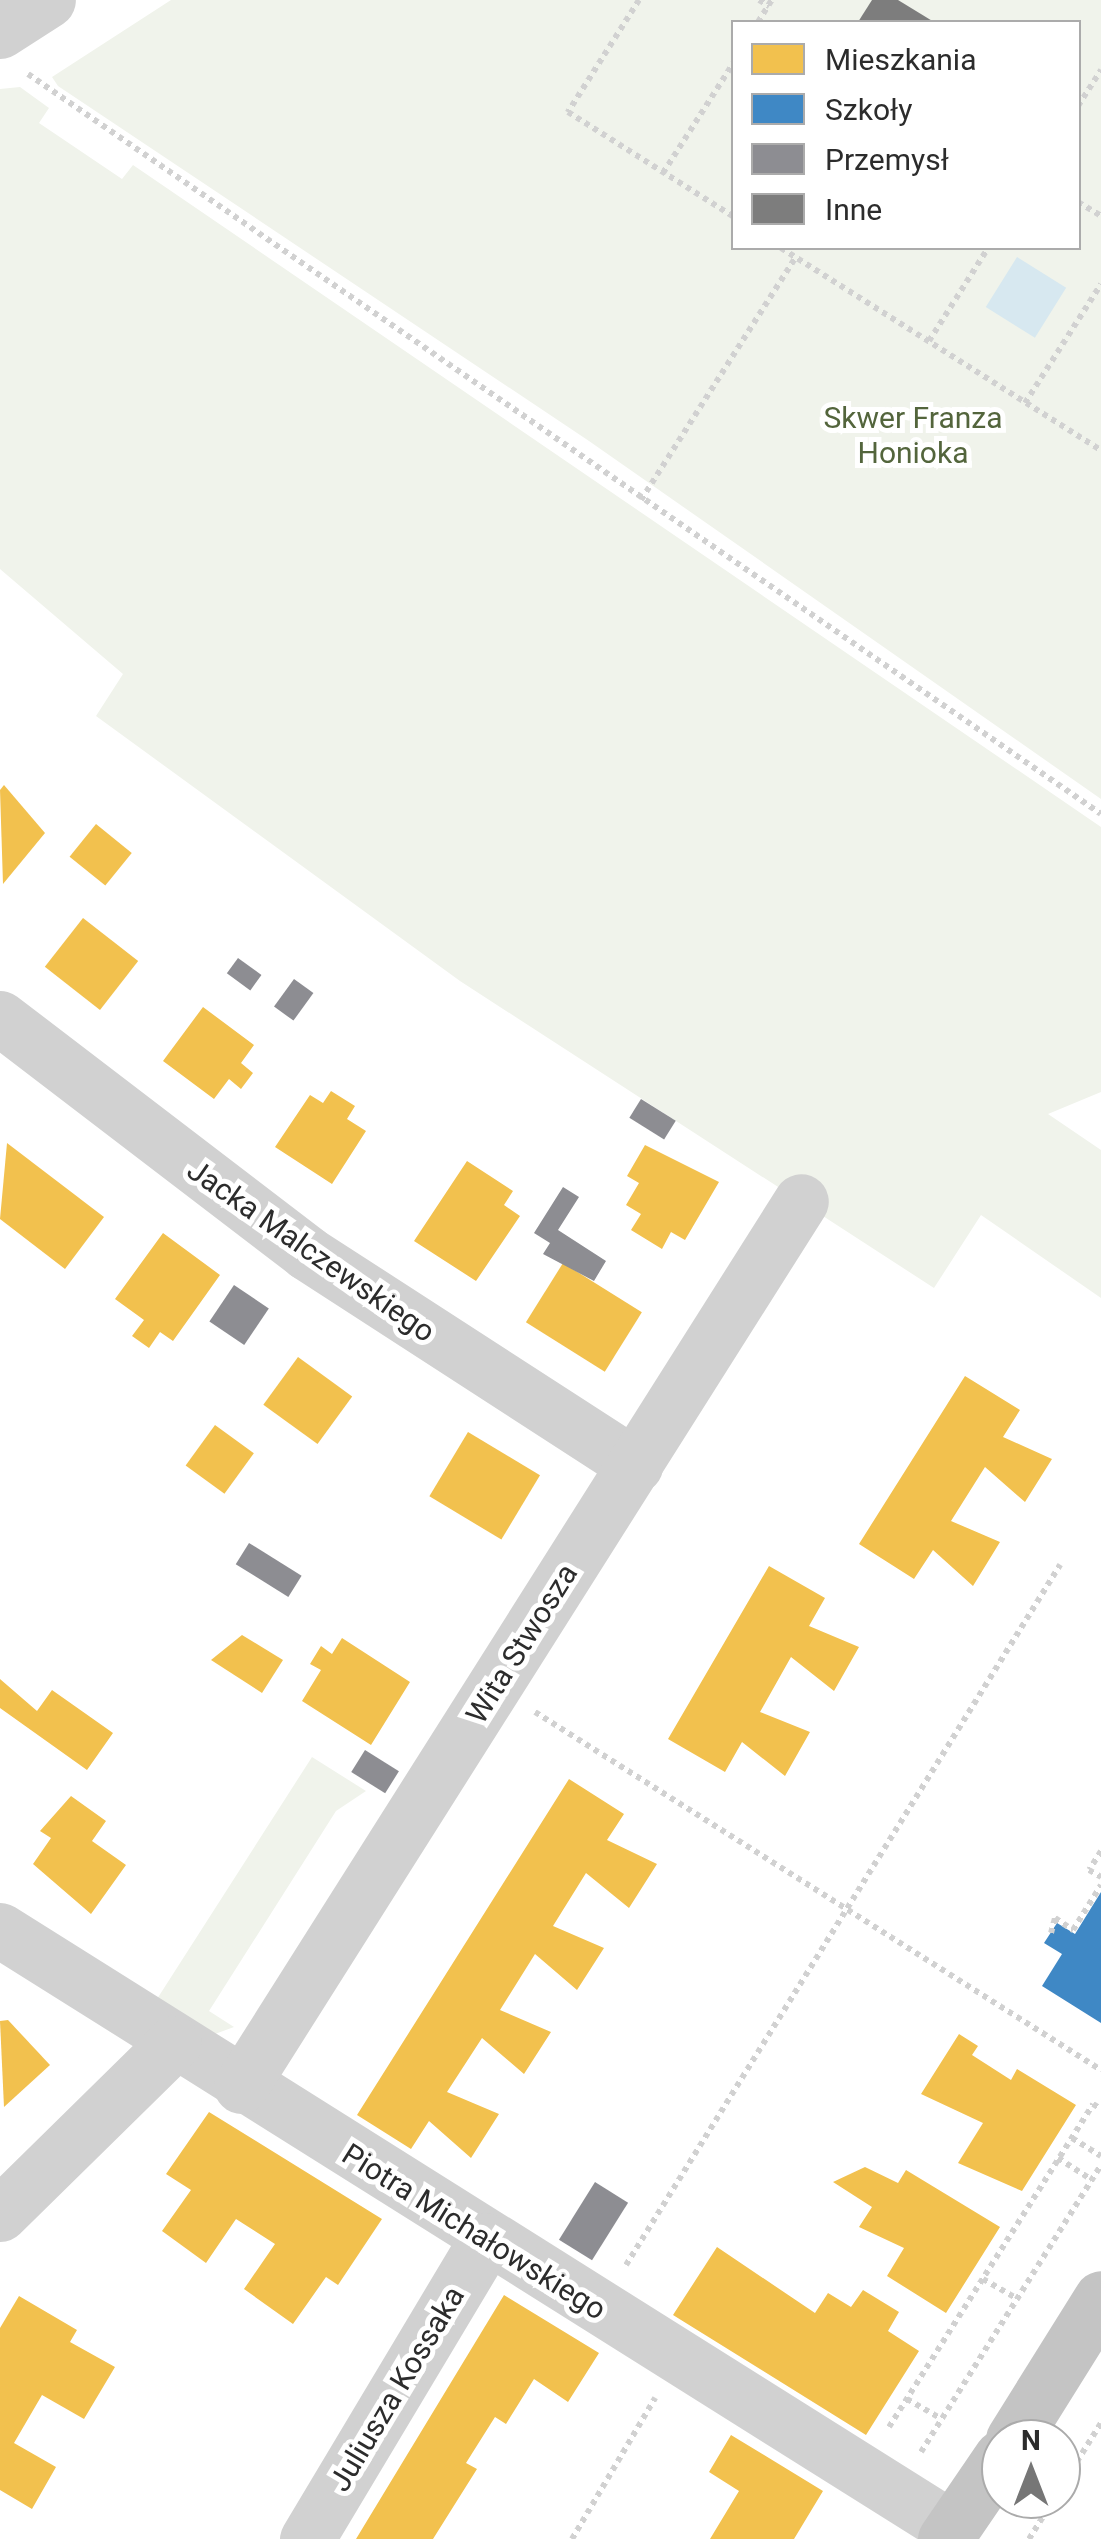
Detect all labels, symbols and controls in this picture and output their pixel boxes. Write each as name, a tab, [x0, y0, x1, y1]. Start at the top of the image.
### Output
legend	[731, 20, 1081, 250]
text: Mieszkania	[825, 42, 976, 77]
text: Szkoły	[825, 92, 912, 127]
text: Przemysł	[825, 142, 949, 177]
text: Inne	[825, 192, 882, 227]
park label: Skwer Franza Honioka	[824, 400, 1002, 470]
street label: Jacka Malczewskiego	[180, 1152, 442, 1350]
street label: Wita Stwosza	[459, 1558, 585, 1730]
street label: Piotra Michałowskiego	[336, 2136, 612, 2328]
street label: Juliusza Kossaka	[322, 2280, 472, 2498]
north arrow	[981, 2419, 1081, 2519]
text: N	[1021, 2424, 1041, 2457]

